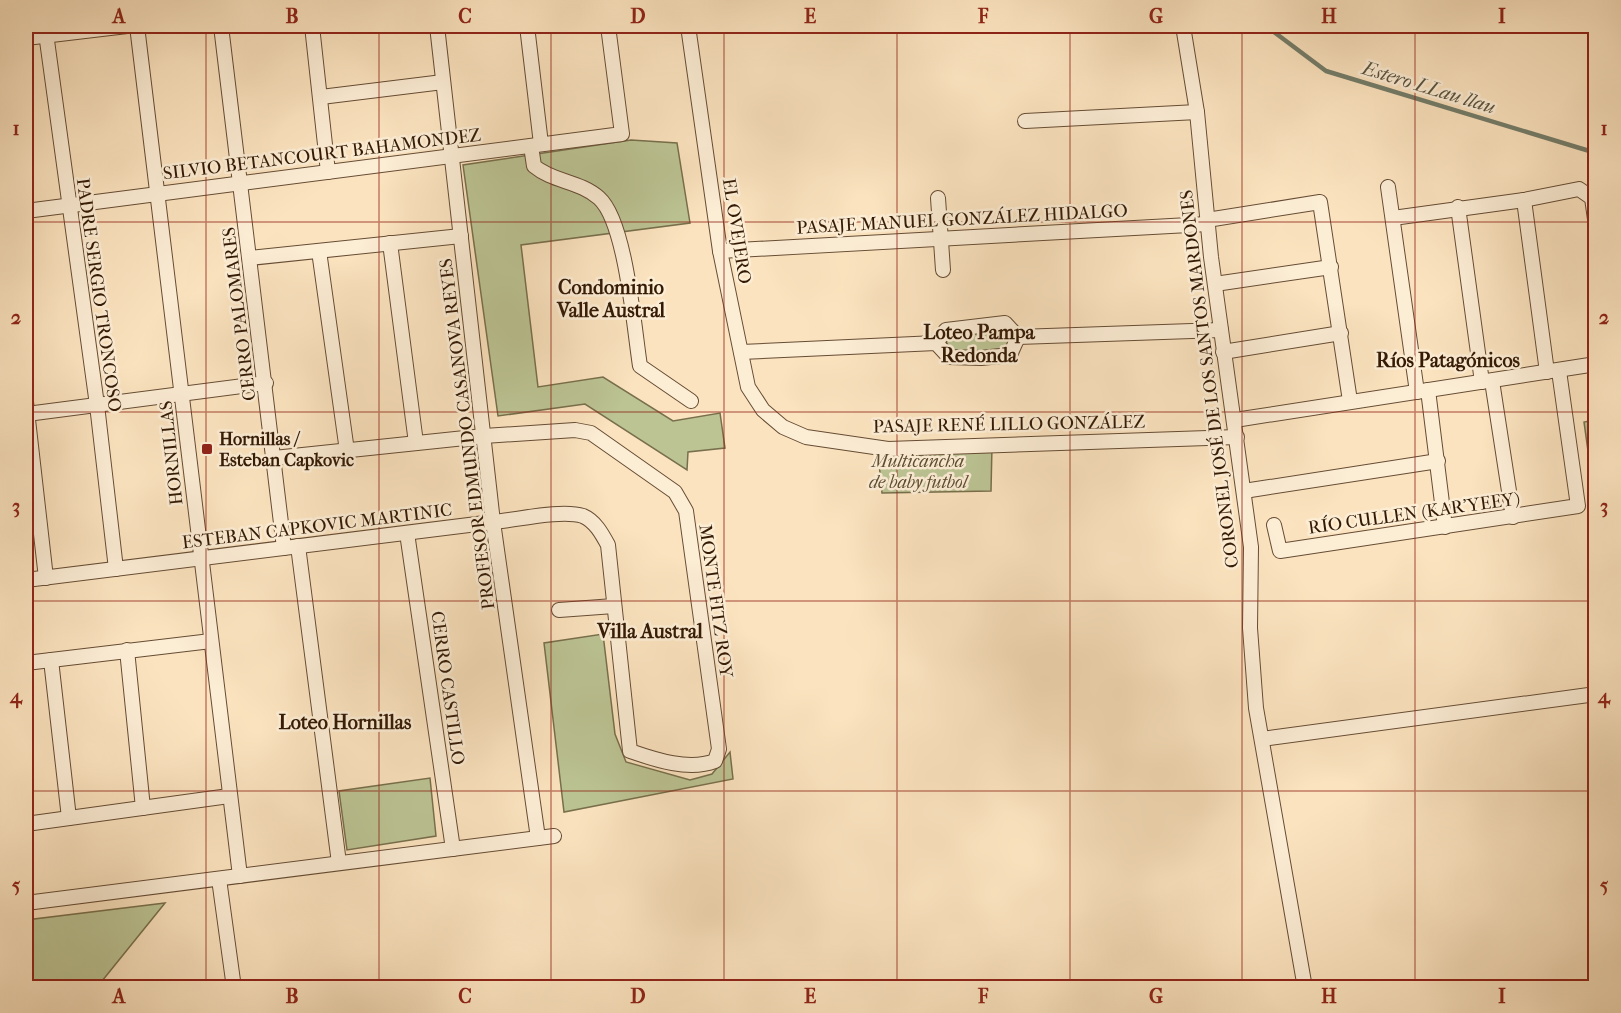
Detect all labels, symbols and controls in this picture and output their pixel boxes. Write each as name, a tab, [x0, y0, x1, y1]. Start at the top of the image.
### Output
text: A	[111, 5, 127, 28]
text: B	[285, 5, 299, 28]
text: C	[458, 5, 472, 28]
text: D	[630, 5, 646, 28]
text: E	[804, 5, 816, 28]
text: F	[977, 5, 989, 28]
text: G	[1149, 5, 1163, 28]
text: H	[1321, 5, 1337, 28]
text: I	[1498, 5, 1506, 28]
water label: Estero LLau llau	[1359, 56, 1498, 119]
text: 1	[12, 117, 20, 140]
text: 1	[1600, 117, 1608, 140]
street label: SILVIO BETANCOURT BAHAMONDEZ	[162, 125, 482, 184]
street label: PADRE SERGIO TRONCOSO	[72, 177, 125, 413]
street label: EL OVEJERO	[718, 177, 755, 285]
street label: CORONEL JOSÉ DE LOS SANTOS MARDONES	[1175, 189, 1243, 569]
street label: PASAJE MANUEL GONZÁLEZ HIDALGO	[796, 199, 1128, 239]
street label: CERRO PALOMARES	[218, 226, 261, 402]
street label: PROFESOR EDMUNDO CASANOVA REYES	[436, 257, 499, 611]
district label: Condominio Valle Austral	[556, 276, 665, 322]
text: 2	[11, 306, 21, 329]
text: 2	[1599, 306, 1609, 329]
district label: Loteo Pampa Redonda	[923, 321, 1036, 367]
district label: Ríos Patagónicos	[1376, 349, 1521, 372]
street label: HORNILLAS	[156, 400, 187, 506]
street label: PASAJE RENÉ LILLO GONZÁLEZ	[873, 411, 1145, 437]
place label: Hornillas / Esteban Capkovic	[219, 429, 354, 471]
marker: Hornillas / Esteban Capkovic	[200, 442, 214, 456]
park label: Multicancha de baby futbol	[869, 451, 970, 493]
street label: RÍO CULLEN (KAR'YEEY)	[1307, 487, 1521, 539]
text: 3	[12, 495, 20, 518]
text: 3	[1600, 495, 1608, 518]
street label: ESTEBAN CAPKOVIC MARTINIC	[181, 499, 453, 553]
street label: MONTE FITZ ROY	[694, 523, 737, 680]
street label: CERRO CASTILLO	[426, 610, 469, 766]
district label: Villa Austral	[596, 620, 703, 643]
text: 4	[9, 685, 23, 709]
text: 4	[1597, 685, 1611, 709]
district label: Loteo Hornillas	[279, 711, 412, 734]
text: 5	[12, 874, 21, 897]
text: 5	[1600, 874, 1609, 897]
text: A	[111, 985, 127, 1008]
text: B	[285, 985, 299, 1008]
text: C	[458, 985, 472, 1008]
text: D	[630, 985, 646, 1008]
text: E	[804, 985, 816, 1008]
text: F	[977, 985, 989, 1008]
text: G	[1149, 985, 1163, 1008]
text: H	[1321, 985, 1337, 1008]
text: I	[1498, 985, 1506, 1008]

